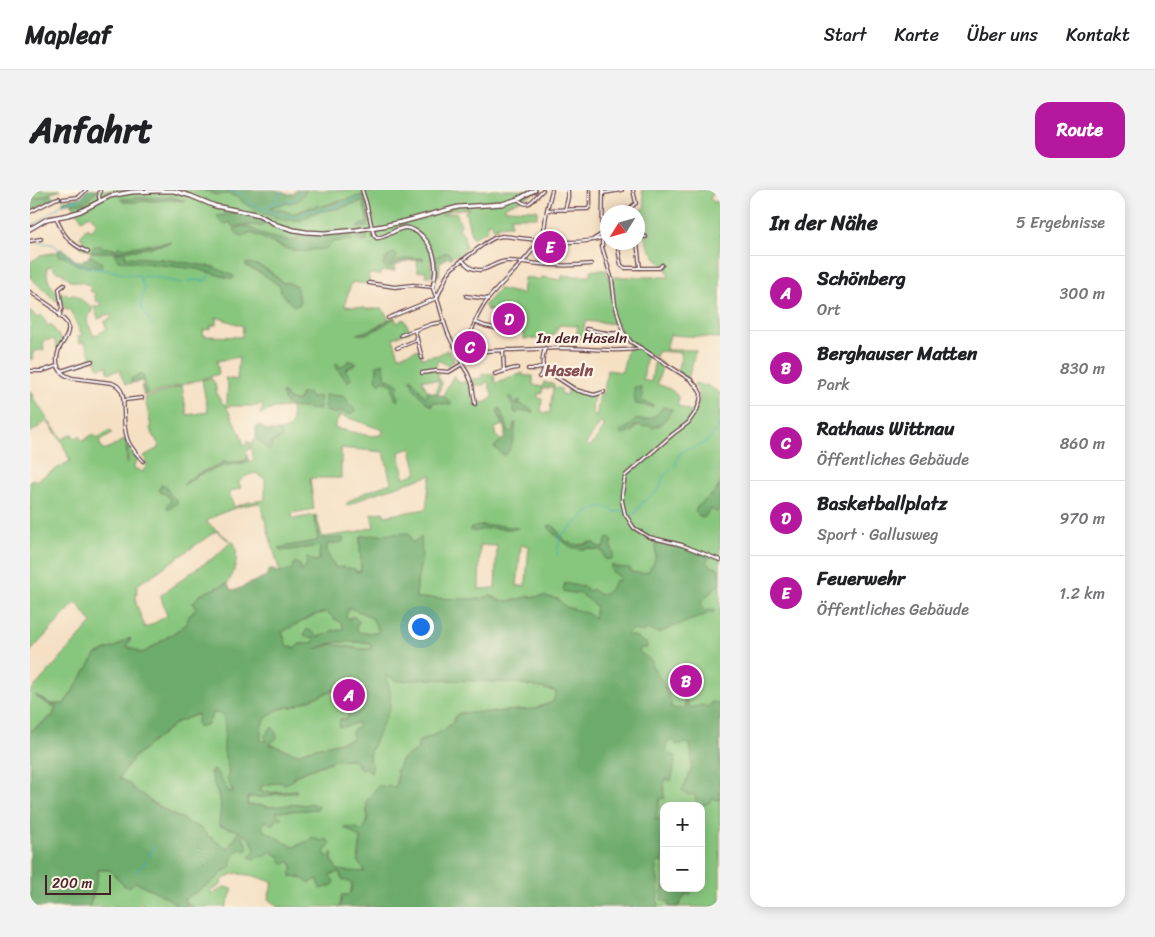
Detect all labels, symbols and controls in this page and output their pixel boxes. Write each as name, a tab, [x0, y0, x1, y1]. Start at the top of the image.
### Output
text: Mapleaf	[25, 14, 111, 56]
text: Start	[824, 19, 867, 51]
text: Karte	[895, 19, 939, 51]
text: Über uns	[967, 19, 1038, 51]
text: Kontakt	[1066, 19, 1130, 51]
text: Anfahrt	[30, 99, 153, 161]
button: Route	[1035, 102, 1125, 158]
text: In der Nähe	[770, 204, 878, 242]
north arrow	[600, 205, 645, 250]
text: 5 Ergebnisse	[1016, 208, 1105, 237]
pin: E	[534, 228, 566, 266]
text: Schönberg	[817, 262, 906, 295]
text: A	[781, 279, 791, 308]
text: 300 m	[1060, 279, 1105, 308]
text: Ort	[817, 295, 841, 324]
pin: D	[493, 300, 525, 338]
street label: In den Haseln	[536, 325, 627, 351]
pin: C	[454, 328, 486, 366]
text: Berghauser Matten	[817, 337, 977, 370]
text: B	[781, 354, 791, 383]
text: 830 m	[1060, 354, 1105, 383]
district label: Haseln	[544, 356, 593, 385]
text: Park	[817, 370, 850, 399]
text: Rathaus Wittnau	[817, 412, 954, 445]
text: C	[781, 429, 791, 458]
text: 860 m	[1060, 429, 1105, 458]
text: Öffentliches Gebäude	[817, 445, 969, 474]
text: Basketballplatz	[817, 487, 947, 520]
text: D	[781, 504, 791, 533]
text: 970 m	[1059, 504, 1105, 533]
text: Sport · Gallusweg	[817, 520, 938, 549]
text: Feuerwehr	[817, 562, 905, 595]
text: E	[782, 579, 790, 608]
text: 1.2 km	[1059, 579, 1105, 608]
text: Öffentliches Gebäude	[817, 595, 969, 624]
your location	[408, 614, 434, 640]
pin: B	[670, 662, 702, 700]
pin: A	[333, 676, 365, 714]
map controls	[660, 802, 705, 892]
button: +	[660, 802, 705, 847]
button: −	[660, 847, 705, 892]
text: 200 m	[52, 871, 92, 896]
scale bar	[45, 872, 111, 895]

